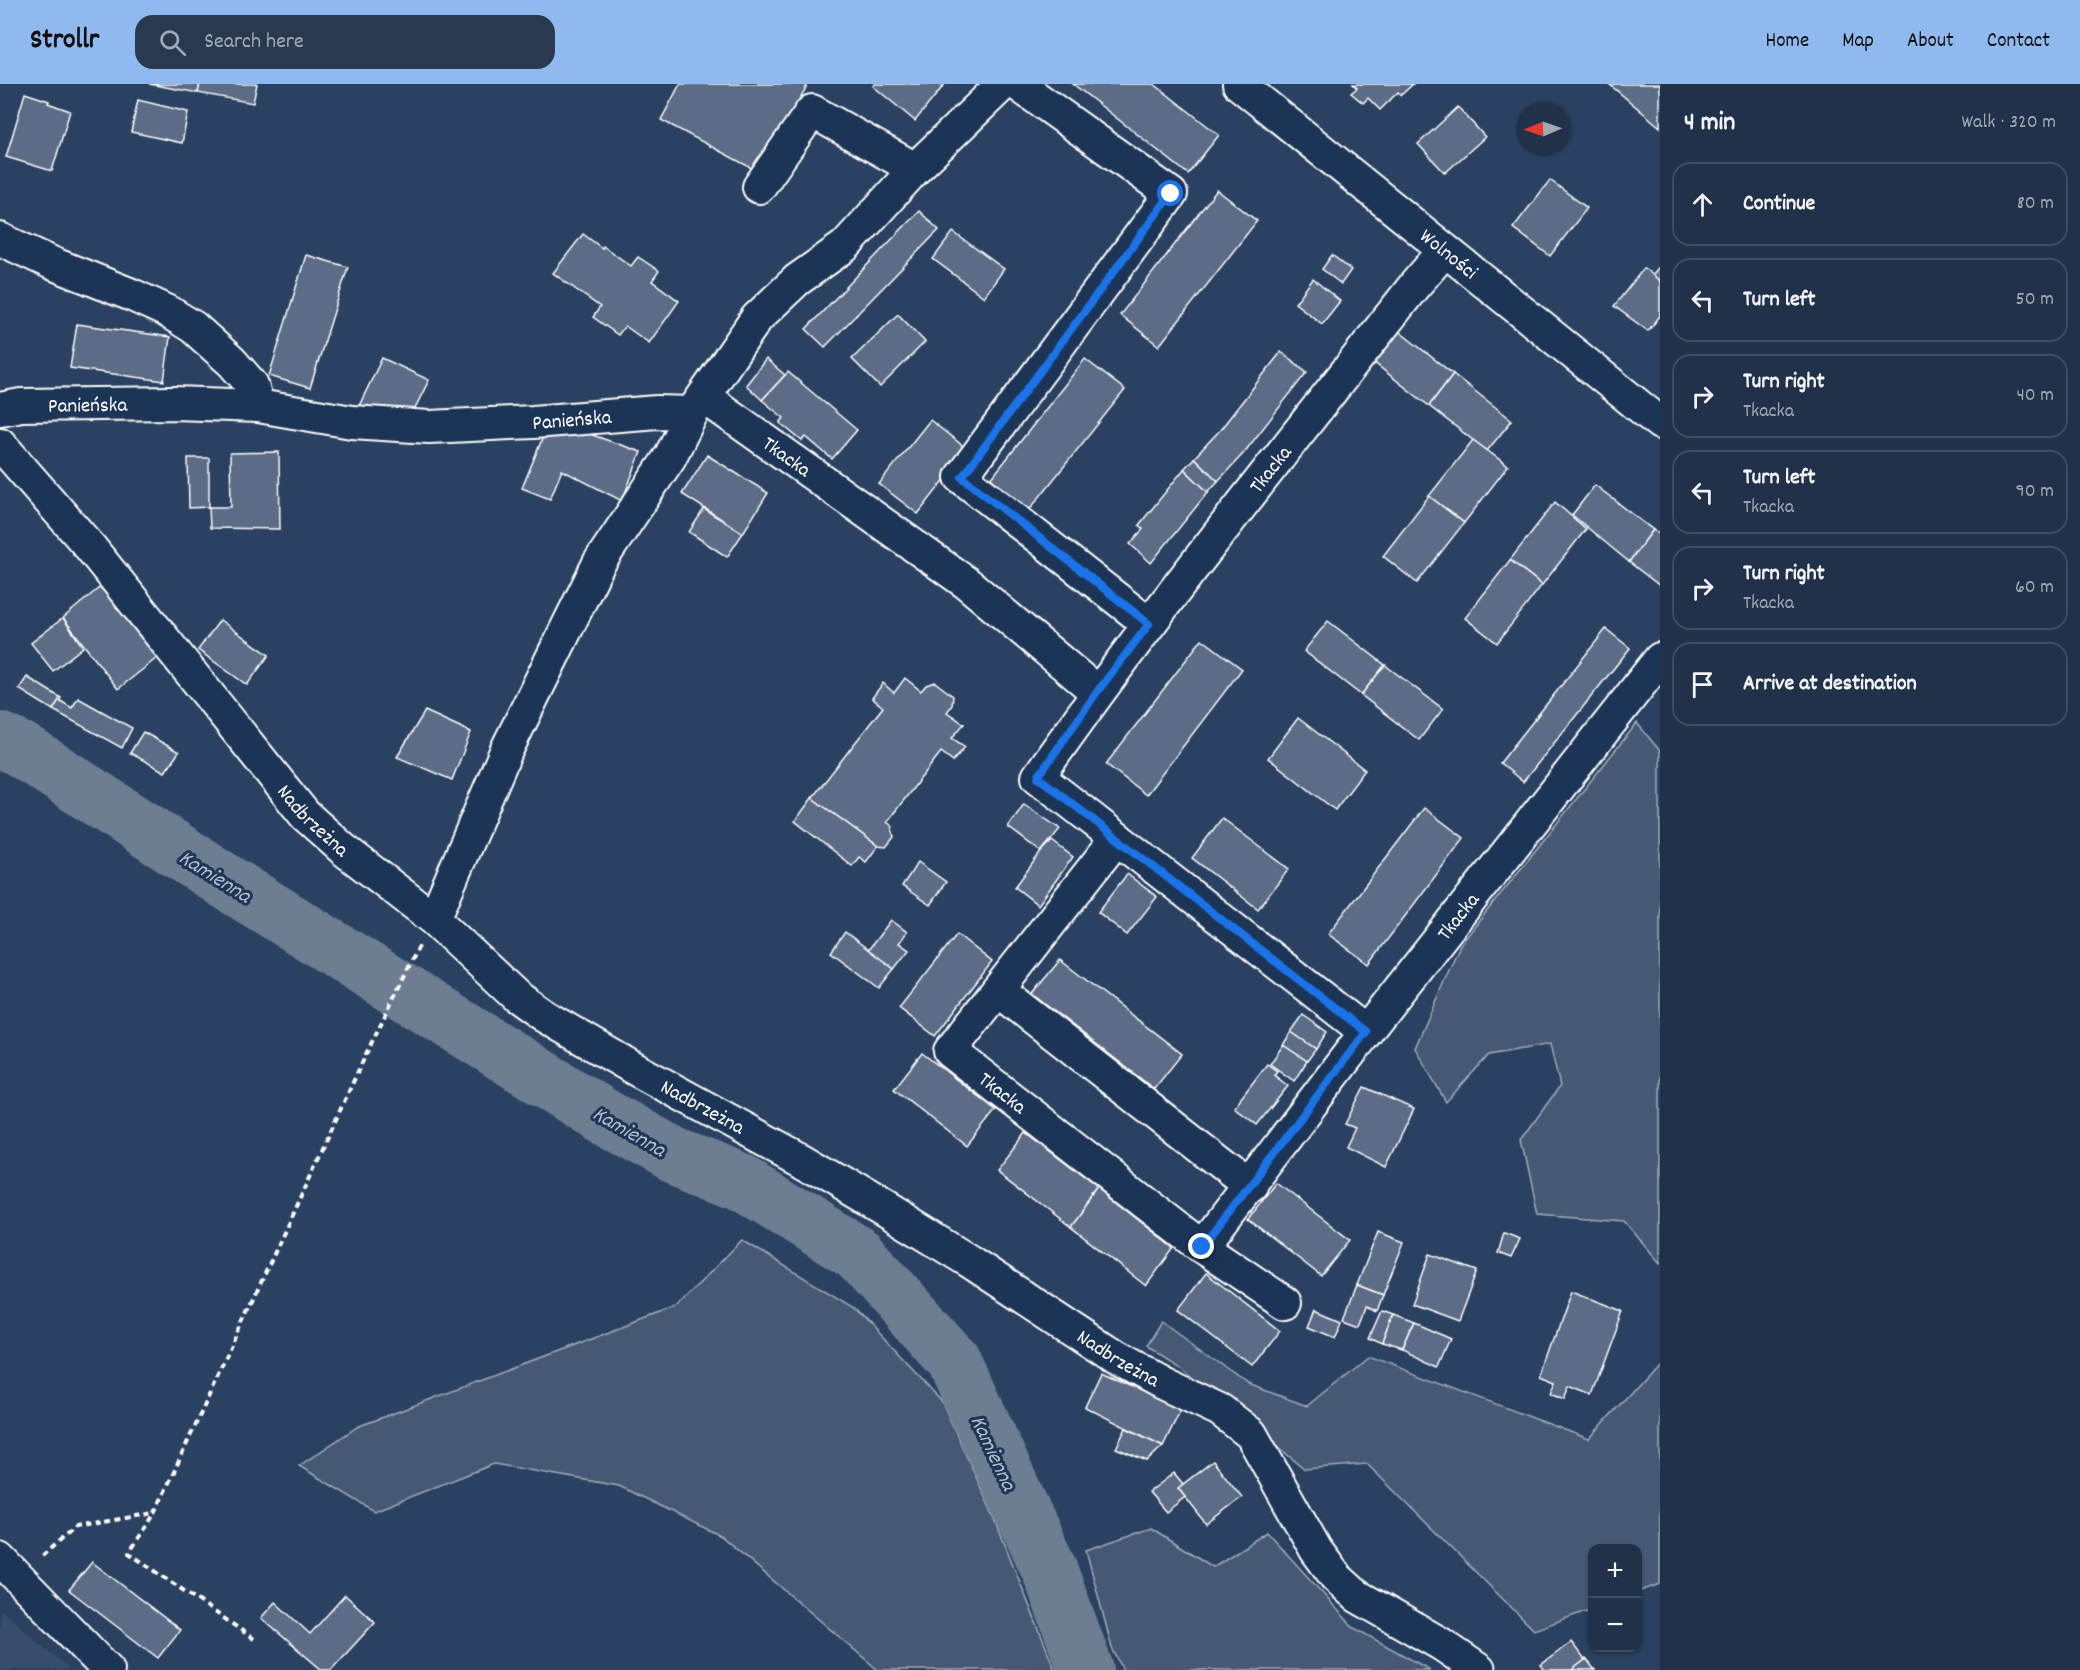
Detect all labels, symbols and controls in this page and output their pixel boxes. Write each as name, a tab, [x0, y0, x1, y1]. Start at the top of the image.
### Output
search box	[135, 15, 555, 69]
text: Strollr	[30, 22, 99, 62]
icon: search	[156, 26, 189, 59]
text: Search here	[204, 27, 304, 58]
text: Home	[1765, 27, 1809, 57]
text: Map	[1842, 27, 1874, 57]
text: About	[1907, 27, 1954, 57]
text: Contact	[1987, 27, 2050, 57]
north arrow	[1516, 102, 1570, 156]
text: 4 min	[1684, 105, 1735, 142]
text: Walk · 320 m	[1962, 109, 2056, 137]
route start	[1157, 180, 1183, 206]
icon: ahead	[1686, 188, 1719, 221]
text: Continue	[1743, 189, 1815, 220]
text: 80 m	[2017, 190, 2054, 218]
street label: Wolności	[1412, 223, 1483, 288]
icon: left	[1686, 284, 1719, 317]
text: Turn left	[1743, 285, 1815, 316]
text: 50 m	[2016, 286, 2054, 314]
text: Turn right	[1743, 367, 1825, 398]
icon: right	[1686, 380, 1719, 413]
text: 40 m	[2016, 382, 2054, 410]
street label: Panieńska	[48, 392, 129, 423]
text: Tkacka	[1743, 398, 1794, 426]
street label: Panieńska	[531, 404, 614, 440]
street label: Tkacka	[755, 431, 817, 487]
street label: Tkacka	[1244, 439, 1301, 501]
text: Turn left	[1743, 463, 1815, 494]
icon: left	[1686, 476, 1719, 509]
text: 90 m	[2016, 478, 2054, 506]
text: Tkacka	[1743, 494, 1794, 522]
text: Turn right	[1743, 559, 1825, 590]
icon: right	[1686, 572, 1719, 605]
text: 60 m	[2015, 574, 2054, 602]
text: Tkacka	[1743, 590, 1794, 618]
icon: arrive	[1686, 668, 1719, 701]
text: Arrive at destination	[1743, 669, 1917, 700]
street label: Nadbrzeżna	[268, 779, 355, 866]
water label: Kamienna	[172, 844, 258, 913]
street label: Tkacka	[1431, 887, 1489, 948]
street label: Tkacka	[971, 1066, 1033, 1124]
street label: Nadbrzeżna	[654, 1074, 750, 1144]
water label: Kamienna	[586, 1100, 672, 1167]
route end	[1188, 1233, 1214, 1259]
street label: Nadbrzeżna	[1070, 1324, 1165, 1397]
water label: Kamienna	[961, 1411, 1023, 1498]
map controls	[1588, 1544, 1642, 1652]
button: +	[1588, 1544, 1642, 1598]
button: −	[1588, 1598, 1642, 1652]

